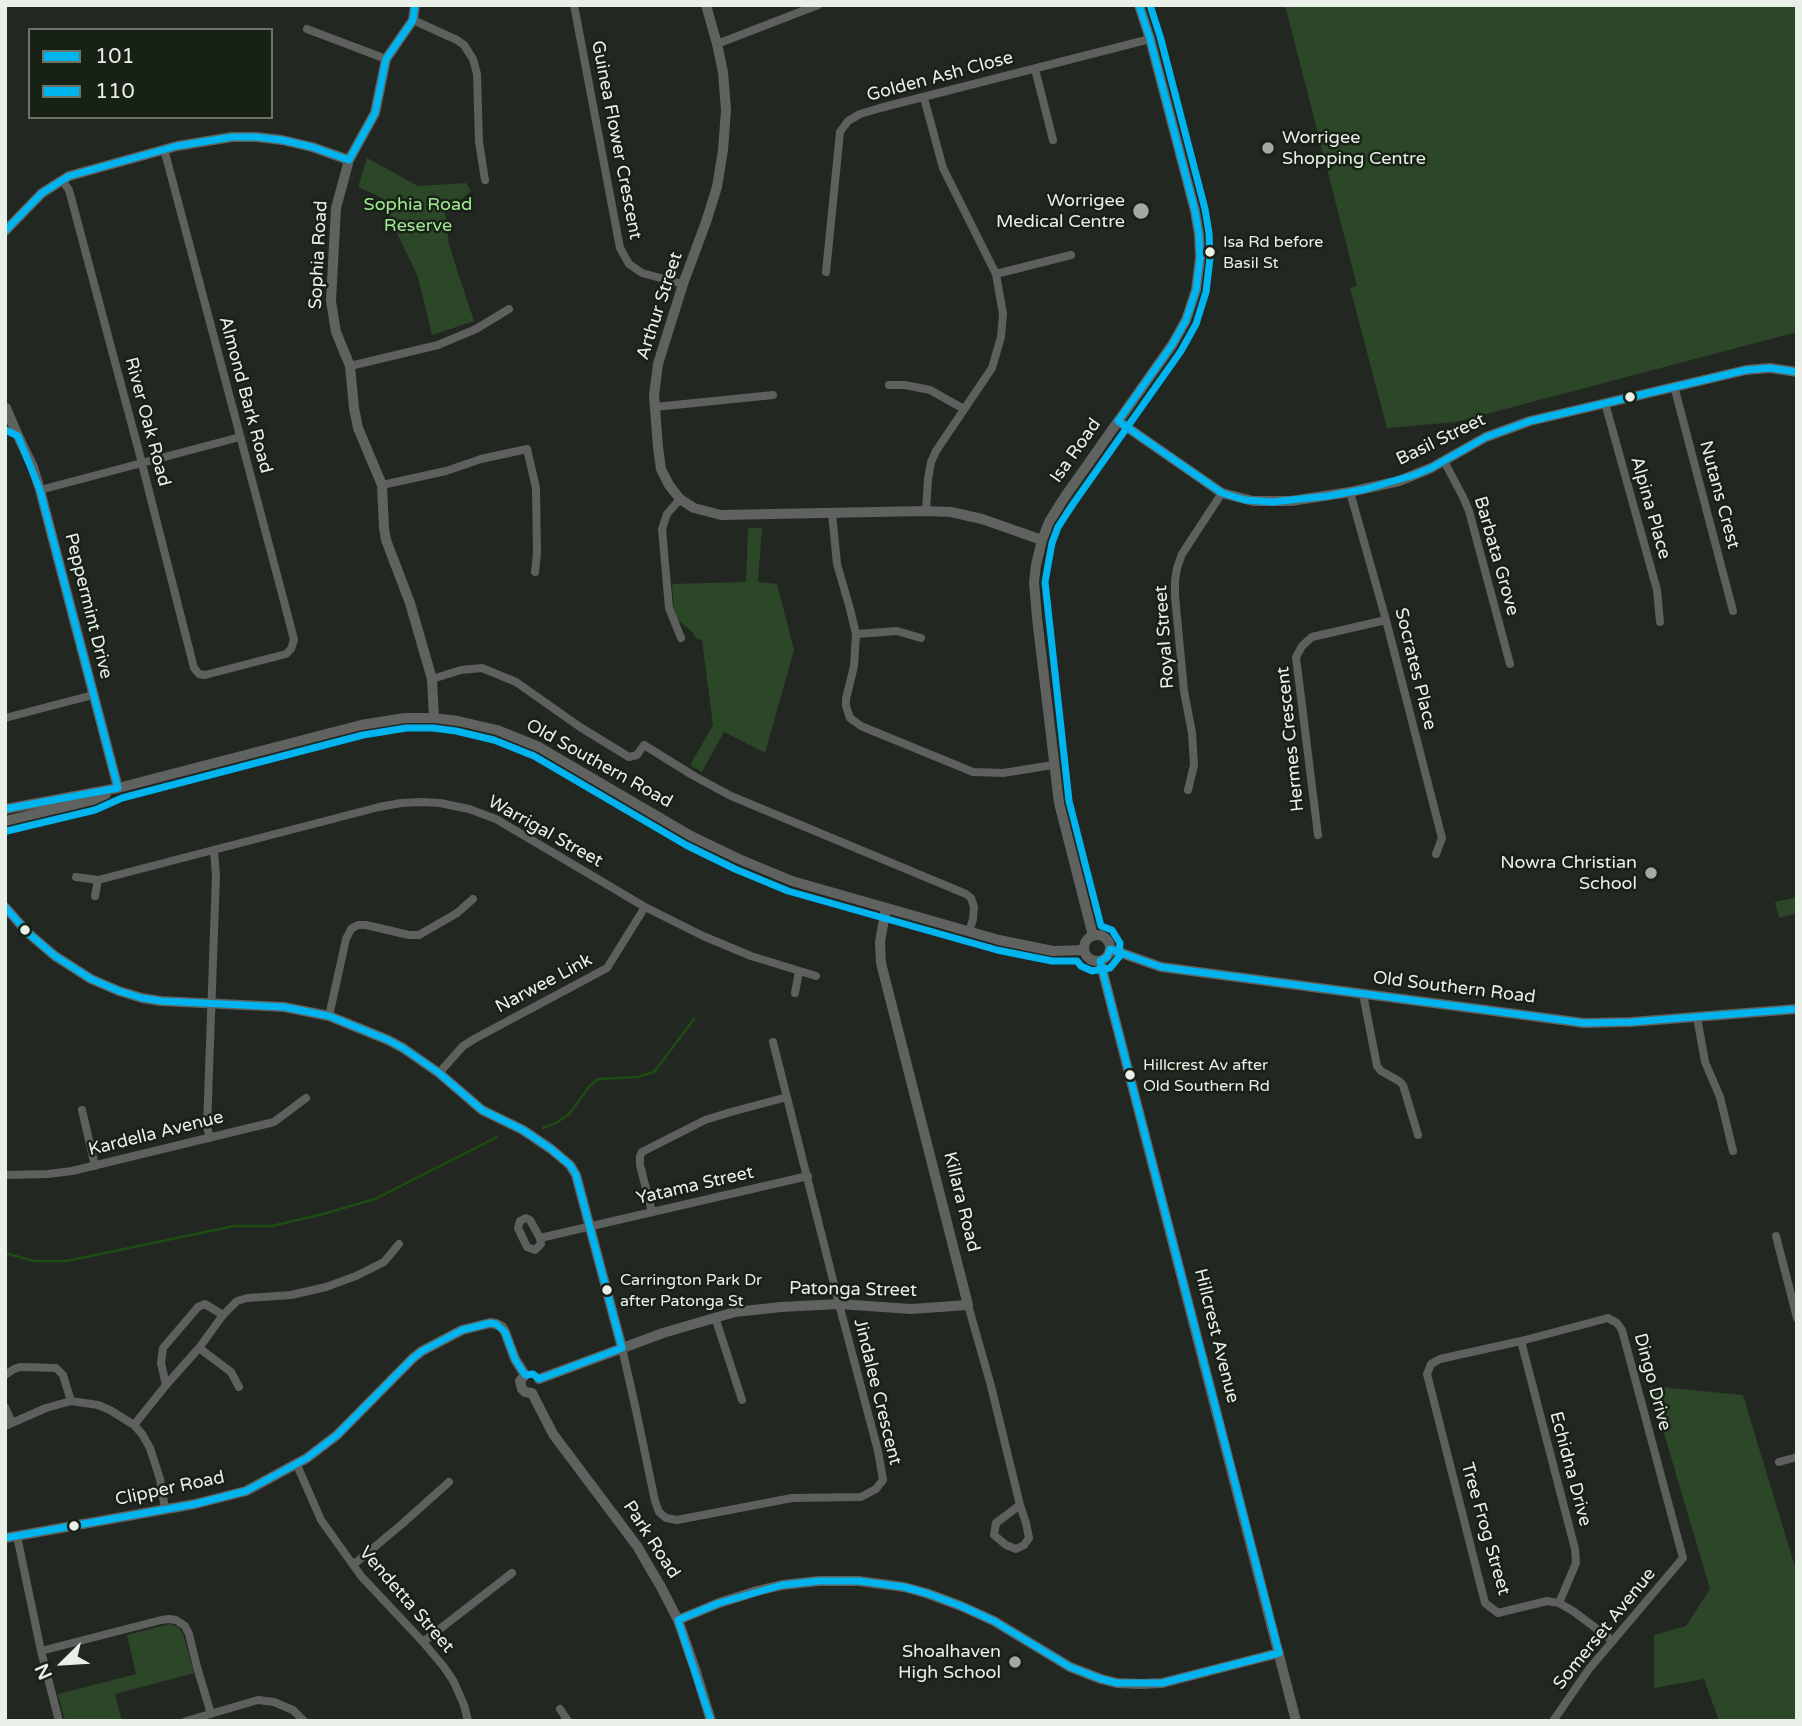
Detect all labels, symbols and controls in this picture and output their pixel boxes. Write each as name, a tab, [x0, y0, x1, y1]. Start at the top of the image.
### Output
legend	[28, 28, 273, 119]
street label: Guinea Flower Crescent	[586, 39, 646, 241]
text: 101	[95, 44, 135, 69]
street label: Golden Ash Close	[864, 47, 1016, 107]
text: 110	[95, 79, 135, 104]
place label: Worrigee Shopping Centre	[1282, 127, 1426, 170]
marker: Worrigee Shopping Centre	[1260, 140, 1276, 156]
place label: Worrigee Medical Centre	[996, 190, 1125, 232]
park label: Sophia Road Reserve	[364, 194, 472, 236]
street label: Sophia Road	[305, 200, 333, 310]
marker: Worrigee Medical Centre	[1131, 201, 1151, 221]
place label: Isa Rd before Basil St	[1223, 233, 1323, 271]
marker: Isa Rd before Basil St	[1203, 245, 1217, 259]
street label: Arthur Street	[632, 249, 688, 363]
street label: Almond Bark Road	[214, 314, 276, 476]
street label: River Oak Road	[119, 355, 175, 489]
unlabelled marker	[1623, 390, 1637, 404]
street label: Basil Street	[1393, 409, 1489, 471]
street label: Isa Road	[1046, 415, 1106, 487]
street label: Nutans Crest	[1694, 439, 1744, 551]
street label: Alpina Place	[1625, 454, 1675, 562]
street label: Barbata Grove	[1469, 494, 1523, 618]
street label: Peppermint Drive	[59, 531, 117, 681]
street label: Royal Street	[1151, 584, 1179, 690]
street label: Socrates Place	[1389, 606, 1441, 732]
street label: Hermes Crescent	[1273, 665, 1309, 813]
street label: Old Southern Road	[522, 715, 676, 813]
street label: Warrigal Street	[484, 792, 606, 872]
place label: Nowra Christian School	[1500, 852, 1637, 894]
marker: Nowra Christian School	[1643, 865, 1659, 881]
unlabelled marker	[18, 923, 32, 937]
street label: Narwee Link	[492, 950, 596, 1018]
street label: Old Southern Road	[1371, 967, 1537, 1009]
place label: Hillcrest Av after Old Southern Rd	[1143, 1056, 1270, 1094]
marker: Hillcrest Av after Old Southern Rd	[1123, 1068, 1137, 1082]
street label: Kardella Avenue	[86, 1107, 226, 1161]
street label: Killara Road	[938, 1150, 984, 1254]
street label: Yatama Street	[634, 1162, 756, 1210]
street label: Hillcrest Avenue	[1189, 1267, 1243, 1405]
place label: Carrington Park Dr after Patonga St	[620, 1271, 762, 1309]
street label: Patonga Street	[789, 1278, 917, 1302]
marker: Carrington Park Dr after Patonga St	[600, 1283, 614, 1297]
street label: Jindalee Crescent	[848, 1317, 906, 1467]
street label: Dingo Drive	[1629, 1331, 1675, 1433]
street label: Echidna Drive	[1544, 1409, 1596, 1529]
street label: Tree Frog Street	[1456, 1460, 1514, 1598]
street label: Clipper Road	[113, 1467, 227, 1511]
street label: Park Road	[618, 1497, 684, 1583]
unlabelled marker	[67, 1519, 81, 1533]
street label: Vendetta Street	[354, 1542, 458, 1658]
street label: Somerset Avenue	[1549, 1564, 1661, 1694]
north arrow	[28, 1628, 98, 1698]
place label: Shoalhaven High School	[898, 1641, 1001, 1684]
marker: Shoalhaven High School	[1007, 1654, 1023, 1670]
text: N	[31, 1660, 57, 1683]

